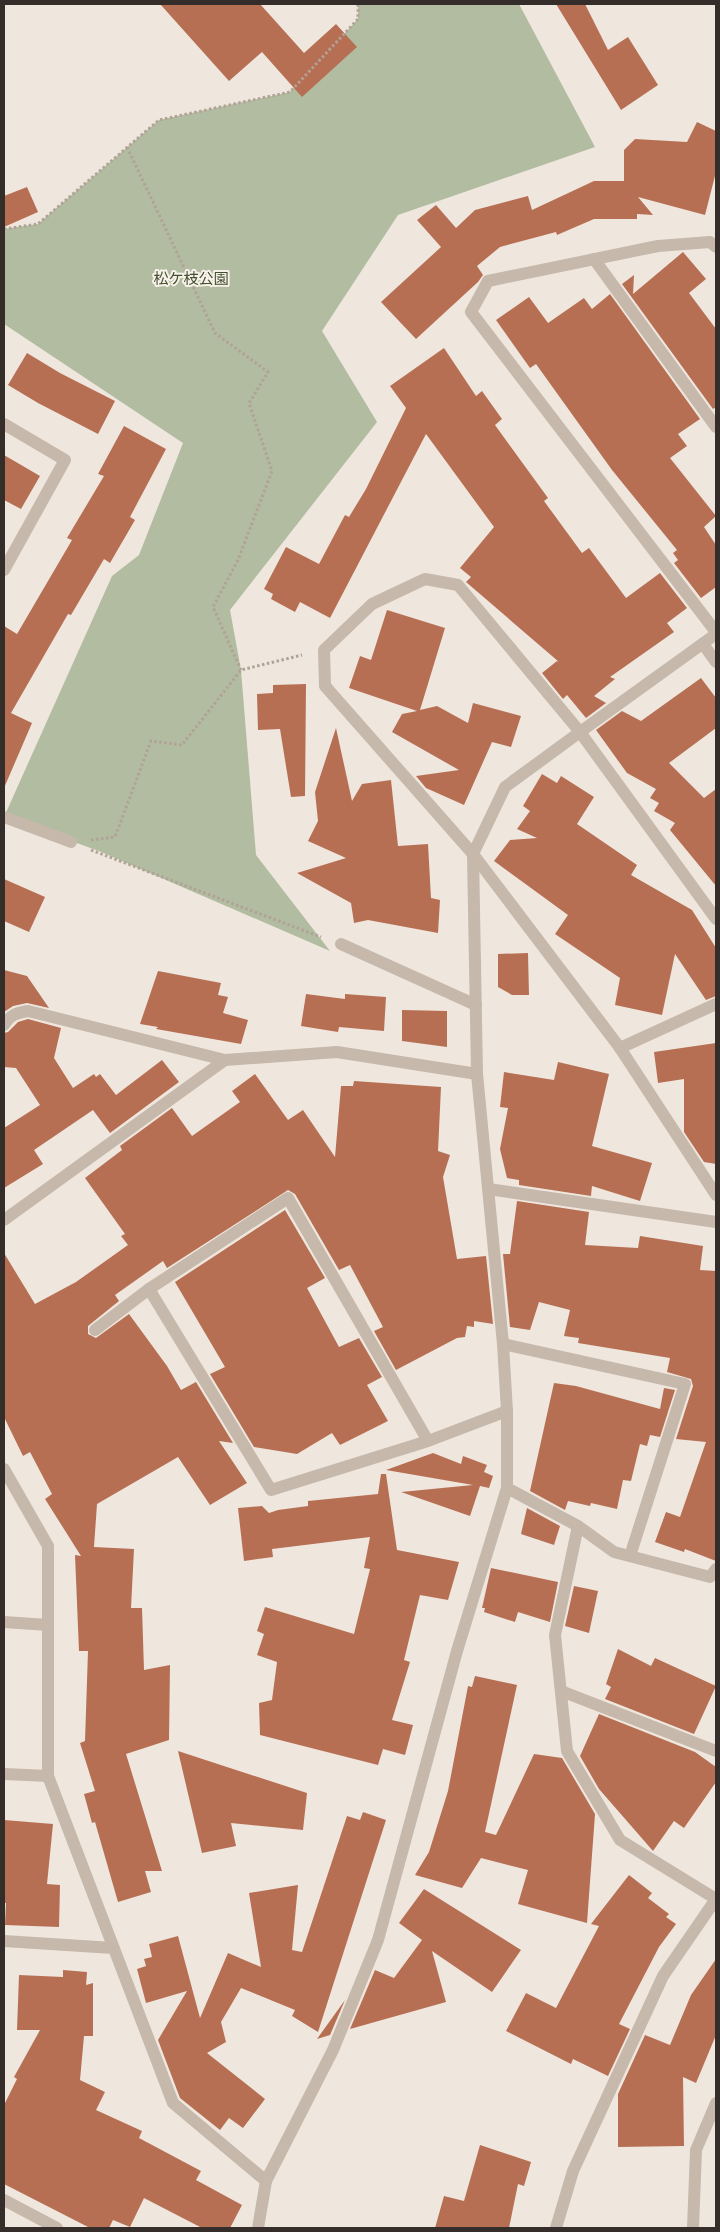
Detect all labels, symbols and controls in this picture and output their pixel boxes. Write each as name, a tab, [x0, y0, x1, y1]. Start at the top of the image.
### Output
park label: 松ケ枝公園	[153, 270, 229, 288]

